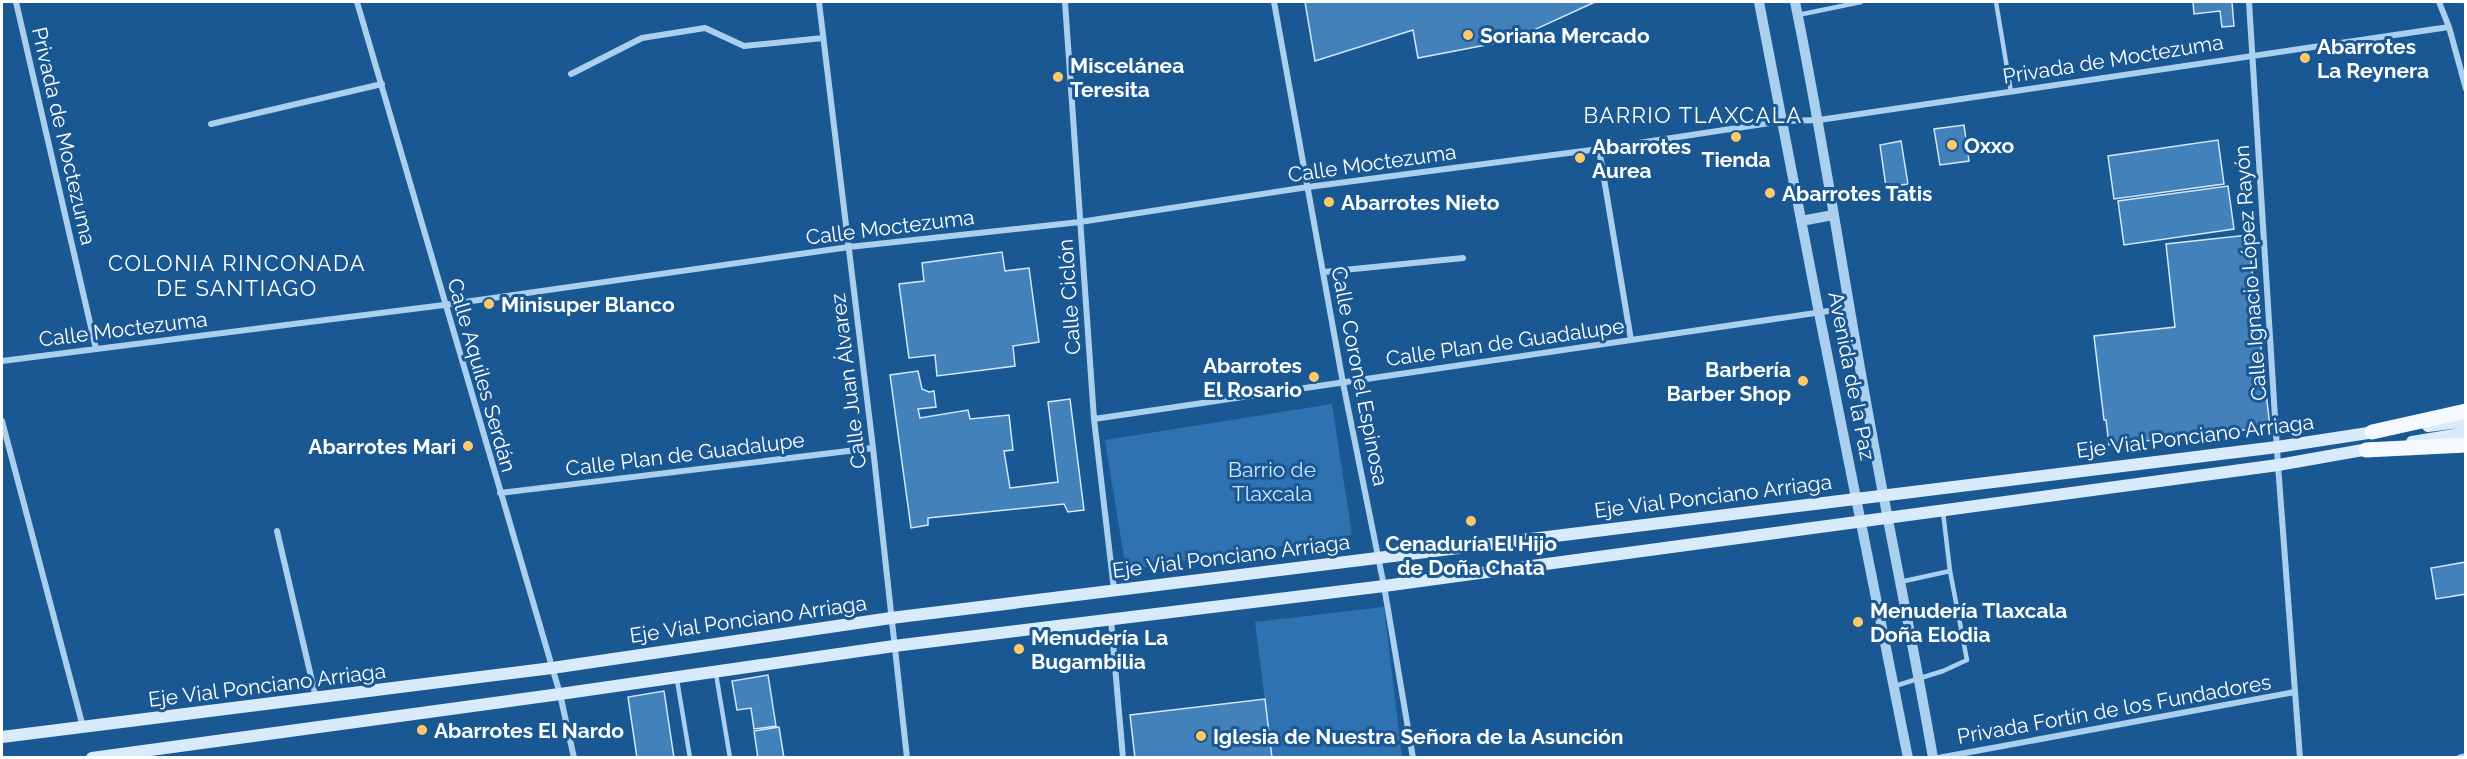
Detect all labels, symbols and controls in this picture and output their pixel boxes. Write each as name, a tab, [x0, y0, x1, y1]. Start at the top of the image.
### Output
place label: Soriana Mercado	[1480, 23, 1650, 48]
street label: Privada de Moctezuma	[27, 25, 101, 247]
marker: Soriana Mercado	[1461, 28, 1475, 42]
street label: Privada de Moctezuma	[2001, 29, 2225, 89]
place label: Abarrotes La Reynera	[2317, 34, 2429, 83]
marker: Abarrotes La Reynera	[2298, 51, 2312, 65]
place label: Miscelánea Teresita	[1070, 53, 1184, 102]
marker: Miscelánea Teresita	[1051, 70, 1065, 84]
district label: BARRIO TLAXCALA	[1583, 102, 1803, 128]
marker: Tienda	[1729, 130, 1743, 144]
place label: Oxxo	[1964, 133, 2014, 158]
place label: Abarrotes Aurea	[1592, 134, 1691, 183]
marker: Oxxo	[1945, 138, 1959, 152]
street label: Calle Moctezuma	[1286, 139, 1458, 187]
street label: Calle Ignacio López Rayón	[2229, 144, 2271, 402]
place label: Tienda	[1701, 147, 1771, 172]
marker: Abarrotes Aurea	[1573, 151, 1587, 165]
place label: Abarrotes Tatis	[1782, 181, 1932, 206]
marker: Abarrotes Tatis	[1763, 186, 1777, 200]
place label: Abarrotes Nieto	[1341, 190, 1500, 215]
marker: Abarrotes Nieto	[1322, 195, 1336, 209]
street label: Calle Moctezuma	[804, 204, 976, 250]
street label: Calle Ciclón	[1052, 238, 1086, 356]
district label: COLONIA RINCONADA DE SANTIAGO	[108, 250, 366, 301]
street label: Calle Coronel Espinosa	[1326, 264, 1394, 488]
street label: Calle Aquiles Serdán	[442, 275, 522, 475]
street label: Avenida de la Paz	[1823, 290, 1881, 462]
place label: Minisuper Blanco	[501, 292, 675, 317]
street label: Calle Juan Álvarez	[825, 292, 871, 470]
marker: Minisuper Blanco	[482, 297, 496, 311]
street label: Calle Moctezuma	[37, 306, 209, 352]
street label: Calle Plan de Guadalupe	[1384, 313, 1626, 371]
place label: Abarrotes El Rosario	[1203, 353, 1302, 402]
place label: Barbería Barber Shop	[1666, 357, 1791, 406]
marker: Abarrotes El Rosario	[1307, 370, 1321, 384]
marker: Barbería Barber Shop	[1796, 374, 1810, 388]
street label: Eje Vial Ponciano Arriaga	[2075, 409, 2315, 463]
street label: Calle Plan de Guadalupe	[564, 427, 806, 481]
place label: Abarrotes Mari	[308, 434, 456, 459]
marker: Abarrotes Mari	[461, 439, 475, 453]
park label: Barrio de Tlaxcala	[1228, 457, 1316, 506]
street label: Eje Vial Ponciano Arriaga	[1593, 469, 1833, 523]
marker: Cenaduría El Hijo de Doña Chata	[1464, 514, 1478, 528]
street label: Eje Vial Ponciano Arriaga	[1111, 529, 1351, 583]
place label: Cenaduría El Hijo de Doña Chata	[1385, 531, 1557, 580]
street label: Eje Vial Ponciano Arriaga	[628, 590, 868, 648]
place label: Menudería Tlaxcala Doña Elodia	[1870, 598, 2067, 647]
marker: Menudería Tlaxcala Doña Elodia	[1851, 615, 1865, 629]
place label: Menudería La Bugambilia	[1031, 625, 1168, 674]
marker: Menudería La Bugambilia	[1012, 642, 1026, 656]
street label: Eje Vial Ponciano Arriaga	[147, 658, 387, 712]
street label: Privada Fortín de los Fundadores	[1955, 669, 2273, 749]
place label: Abarrotes El Nardo	[434, 718, 624, 743]
marker: Abarrotes El Nardo	[415, 723, 429, 737]
place label: Iglesia de Nuestra Señora de la Asunción	[1213, 724, 1623, 749]
marker: Iglesia de Nuestra Señora de la Asunción	[1194, 729, 1208, 743]

